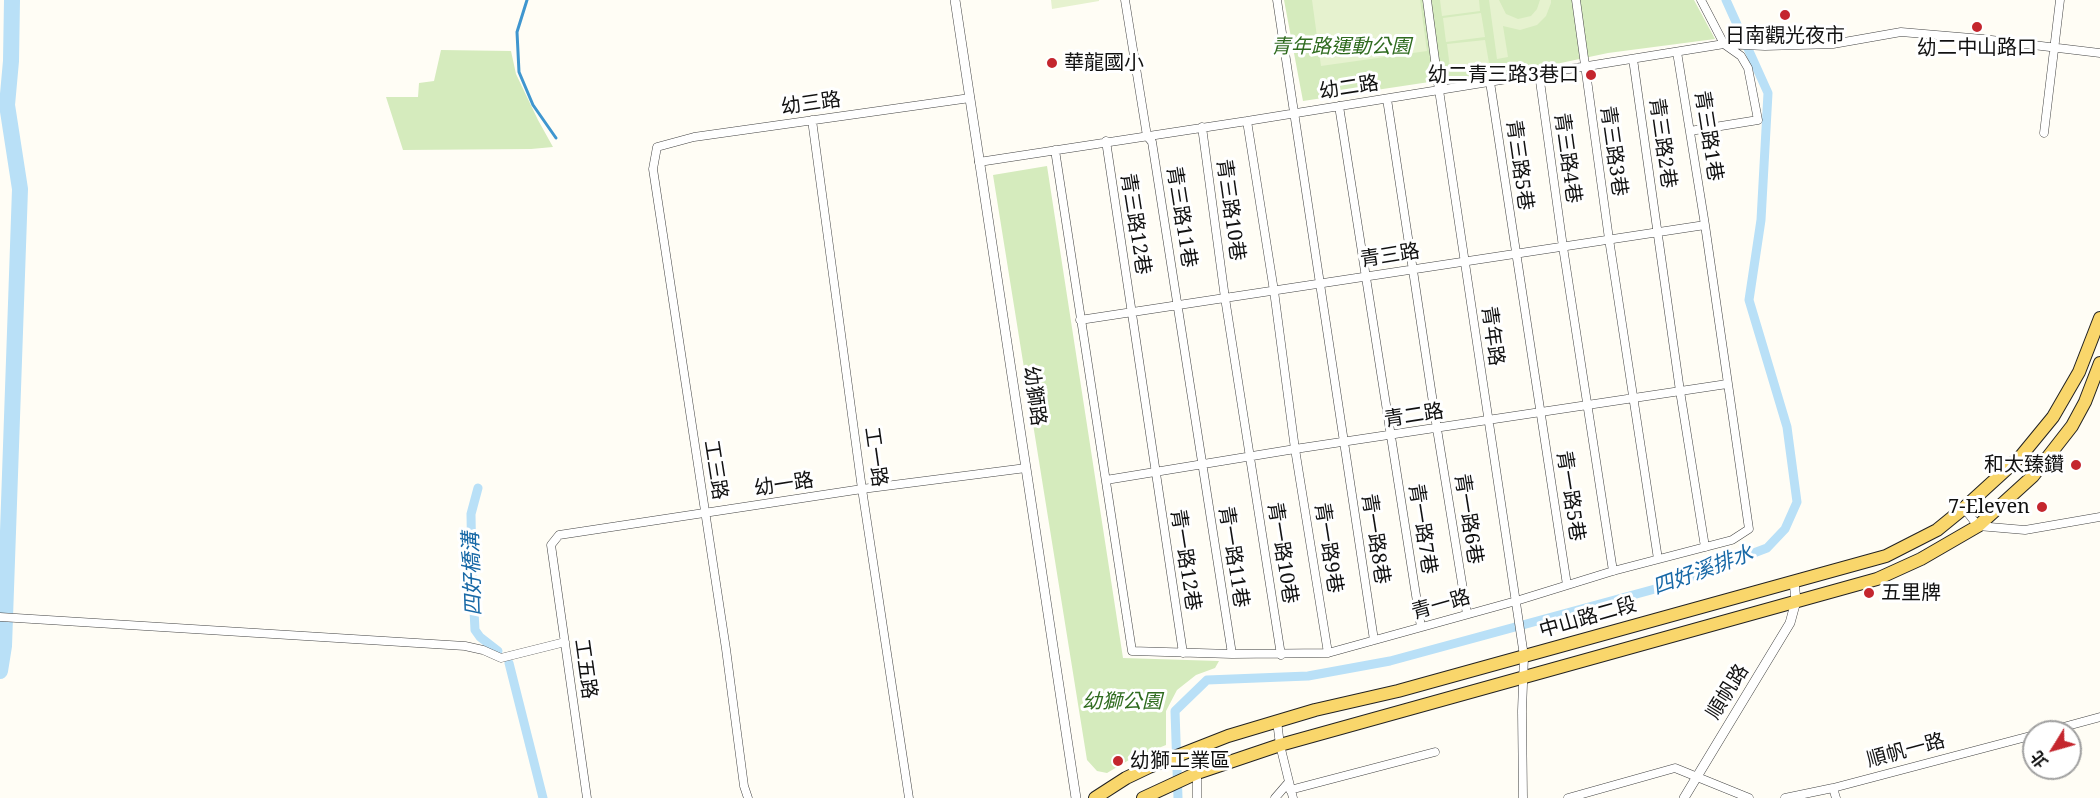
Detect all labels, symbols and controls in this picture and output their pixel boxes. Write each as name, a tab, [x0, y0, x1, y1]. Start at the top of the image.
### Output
marker: 日南觀光夜市	[1778, 8, 1792, 22]
marker: 幼二中山路口	[1970, 20, 1984, 34]
place label: 日南觀光夜市	[1725, 24, 1845, 48]
park label: 青年路運動公園	[1271, 35, 1411, 59]
place label: 幼二中山路口	[1917, 36, 2037, 60]
place label: 華龍國小	[1064, 51, 1144, 75]
marker: 華龍國小	[1045, 56, 1059, 70]
place label: 幼二青三路3巷口	[1428, 63, 1579, 87]
marker: 幼二青三路3巷口	[1584, 68, 1598, 82]
street label: 幼二路	[1317, 71, 1381, 105]
street label: 幼三路	[780, 88, 842, 120]
street label: 青三路1巷	[1689, 89, 1727, 183]
street label: 青三路2巷	[1644, 96, 1680, 190]
street label: 青三路3巷	[1595, 104, 1631, 198]
street label: 青三路4巷	[1549, 111, 1585, 205]
street label: 青三路5巷	[1501, 118, 1537, 212]
street label: 青三路10巷	[1211, 158, 1249, 262]
street label: 青三路11巷	[1161, 165, 1201, 269]
street label: 青三路12巷	[1115, 172, 1155, 276]
street label: 青三路	[1358, 239, 1422, 273]
street label: 青年路	[1476, 305, 1508, 367]
street label: 幼獅路	[1018, 365, 1050, 427]
street label: 青二路	[1382, 399, 1446, 433]
street label: 工一路	[859, 426, 891, 488]
street label: 工三路	[698, 438, 732, 502]
street label: 青一路5巷	[1551, 449, 1589, 543]
place label: 和太臻鑽	[1984, 453, 2064, 477]
marker: 和太臻鑽	[2069, 458, 2083, 472]
street label: 幼一路	[752, 468, 816, 502]
street label: 青一路6巷	[1449, 472, 1487, 566]
street label: 青一路7巷	[1403, 482, 1441, 576]
street label: 青一路8巷	[1356, 492, 1394, 586]
place label: 7-Eleven	[1948, 495, 2030, 519]
marker: 7-Eleven	[2035, 500, 2049, 514]
street label: 青一路10巷	[1262, 501, 1302, 605]
street label: 青一路9巷	[1309, 501, 1347, 595]
street label: 青一路11巷	[1213, 505, 1253, 609]
street label: 青一路12巷	[1165, 508, 1205, 612]
water label: 四好橋溝	[459, 532, 487, 616]
water label: 四好溪排水	[1649, 541, 1757, 601]
place label: 五里牌	[1881, 581, 1941, 605]
street label: 青一路	[1409, 585, 1473, 625]
marker: 五里牌	[1862, 586, 1876, 600]
street label: 中山路二段	[1537, 593, 1639, 643]
street label: 工五路	[569, 638, 601, 700]
street label: 順帆路	[1702, 660, 1754, 724]
park label: 幼獅公園	[1082, 690, 1162, 714]
north arrow	[2022, 720, 2082, 780]
street label: 順帆一路	[1864, 729, 1948, 773]
text: 北	[2026, 747, 2053, 773]
place label: 幼獅工業區	[1130, 749, 1230, 773]
marker: 幼獅工業區	[1111, 754, 1125, 768]

